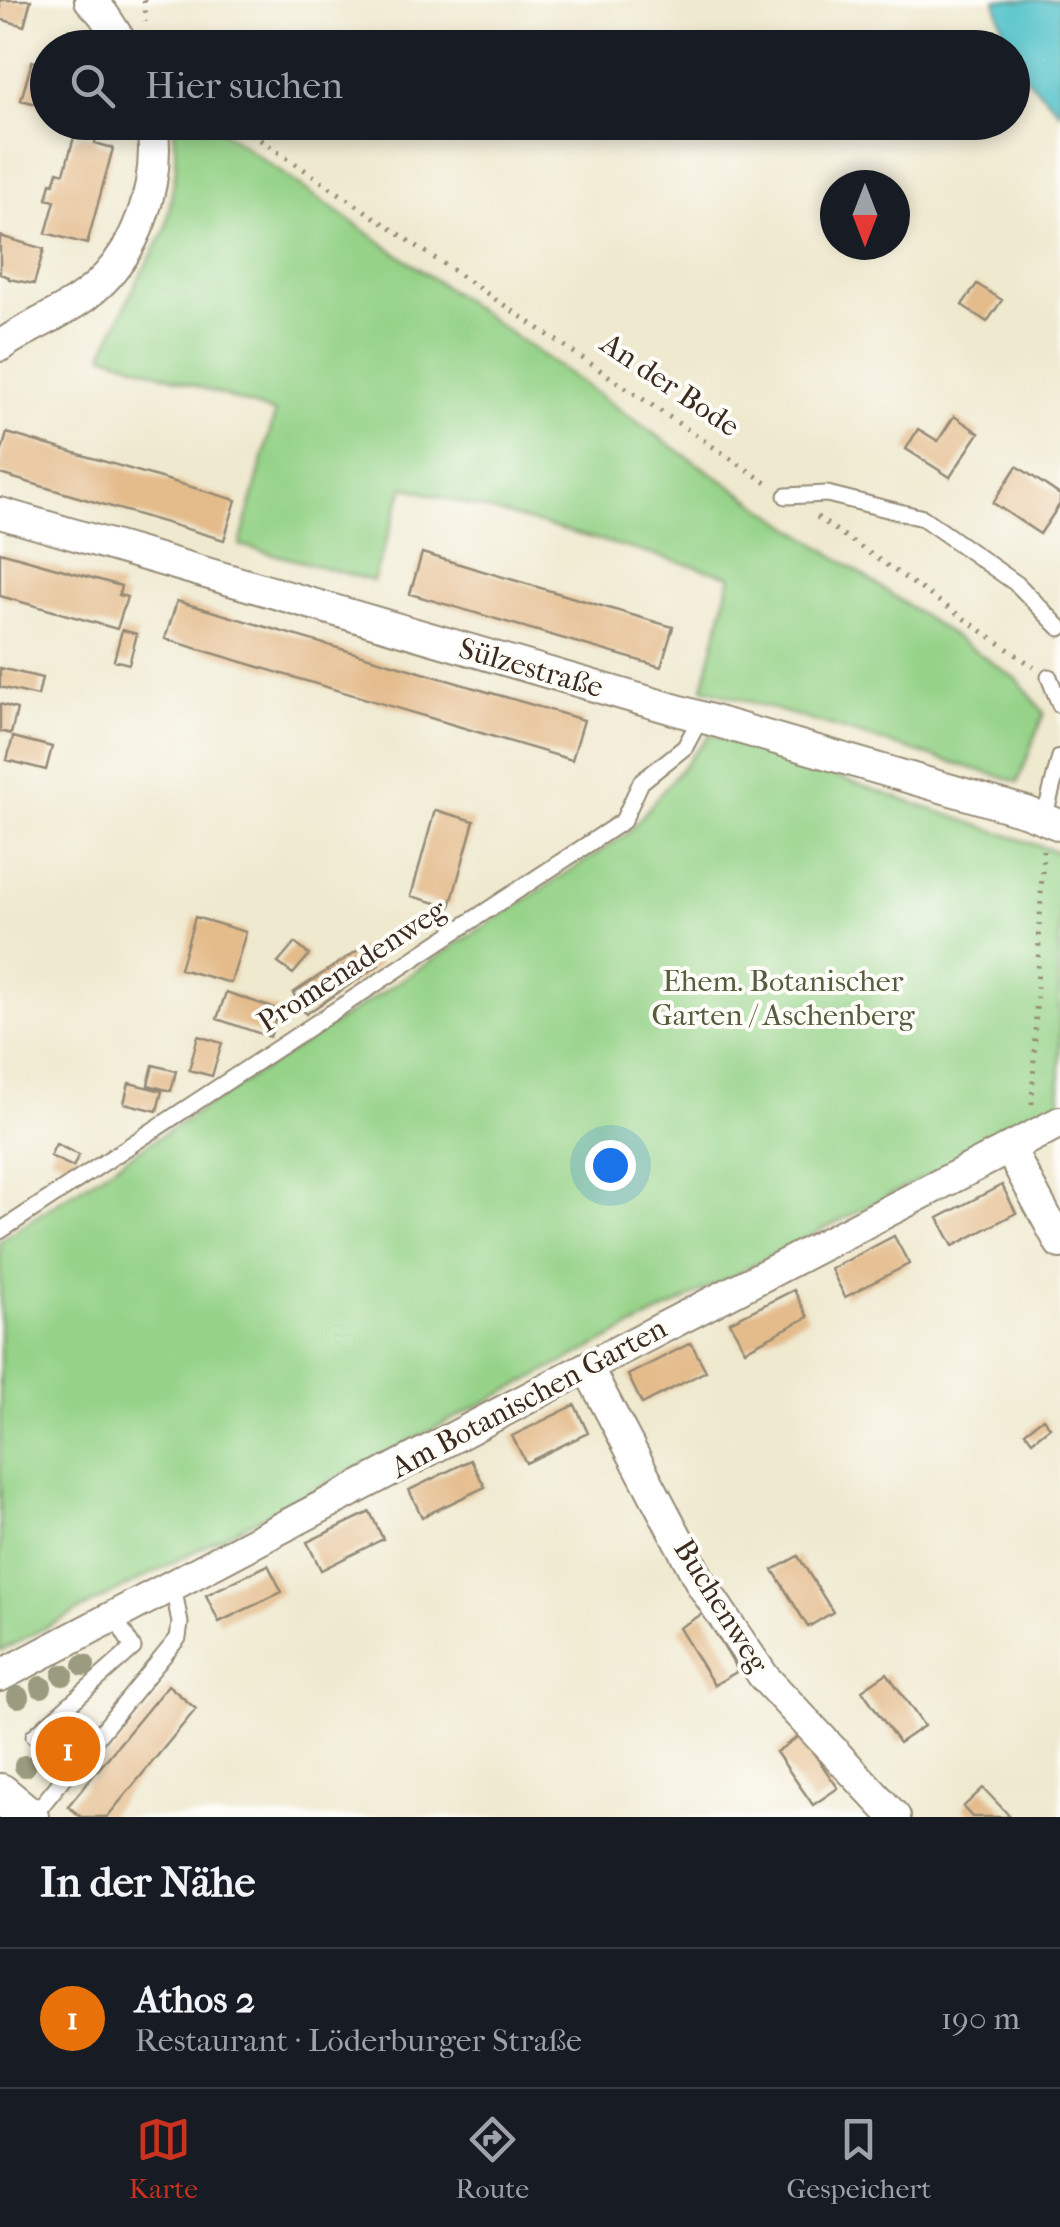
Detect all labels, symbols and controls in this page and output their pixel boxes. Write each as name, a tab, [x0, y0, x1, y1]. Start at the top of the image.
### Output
search box	[30, 30, 1030, 140]
icon: search	[65, 58, 120, 113]
text: Hier suchen	[145, 63, 343, 108]
north arrow	[820, 170, 910, 260]
street label: An der Bode	[593, 325, 746, 444]
street label: Sülzestraße	[455, 631, 607, 705]
street label: Promenadenweg	[251, 892, 453, 1040]
park label: Ehem. Botanischer Garten / Aschenberg	[652, 964, 915, 1033]
your location	[585, 1140, 636, 1191]
street label: Am Botanischen Garten	[384, 1310, 673, 1486]
street label: Buchenweg	[666, 1533, 776, 1680]
pin: 1	[36, 1712, 100, 1786]
text: In der Nähe	[40, 1858, 255, 1907]
text: Athos 2	[135, 1977, 255, 2022]
text: 1	[67, 2000, 78, 2037]
text: 190 m	[941, 2000, 1020, 2037]
text: Restaurant · Löderburger Straße	[135, 2022, 582, 2059]
tab: Karte	[129, 2112, 198, 2205]
tab: Route	[456, 2112, 529, 2205]
tab: Gespeichert	[786, 2112, 931, 2205]

